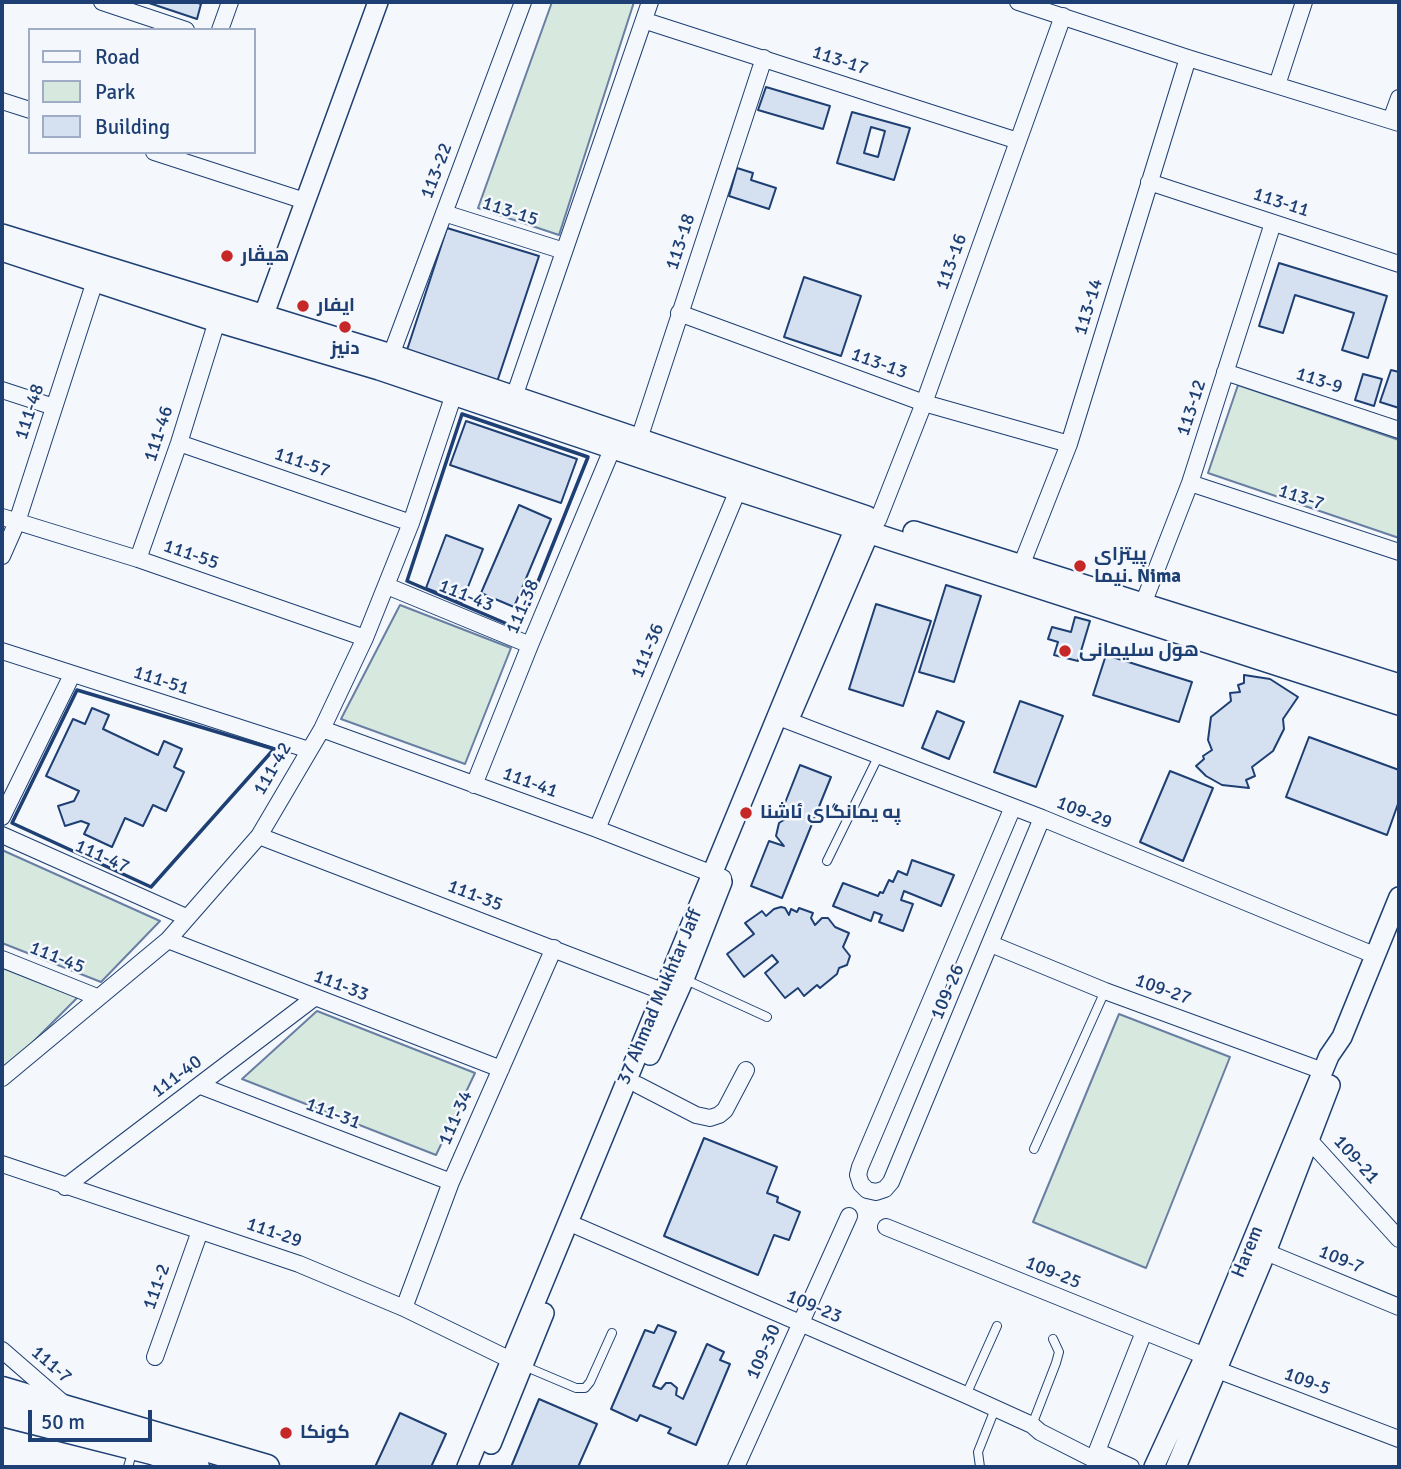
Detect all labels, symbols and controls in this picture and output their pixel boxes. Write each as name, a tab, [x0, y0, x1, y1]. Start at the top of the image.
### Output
legend	[28, 28, 256, 154]
street label: 113-17	[809, 41, 871, 81]
text: Road	[95, 44, 140, 70]
text: Park	[95, 79, 135, 105]
text: Building	[95, 114, 170, 140]
street label: 113-22	[416, 140, 458, 202]
street label: 113-11	[1250, 183, 1312, 223]
street label: 113-15	[479, 192, 541, 232]
street label: 113-18	[661, 211, 701, 273]
street label: 113-16	[931, 231, 973, 293]
place label: هيڤار	[241, 245, 289, 267]
marker: هيڤار	[219, 248, 235, 264]
street label: 113-14	[1070, 276, 1108, 338]
place label: ايفار	[317, 295, 355, 317]
marker: ايفار	[295, 298, 311, 314]
marker: دنيز	[337, 319, 353, 335]
place label: دنيز	[330, 338, 360, 360]
street label: 113-13	[848, 343, 910, 385]
street label: 113-9	[1293, 363, 1345, 399]
street label: 113-12	[1172, 377, 1212, 439]
street label: 111-48	[10, 381, 50, 443]
street label: 111-46	[139, 403, 179, 465]
street label: 111-57	[271, 443, 333, 483]
street label: 113-7	[1275, 480, 1327, 516]
street label: 111-55	[160, 535, 222, 575]
place label: پیتزای نیما. Nima	[1094, 544, 1181, 588]
marker: پیتزای نیما. Nima	[1072, 558, 1088, 574]
street label: 111-43	[435, 575, 497, 617]
street label: 111-38	[501, 576, 545, 638]
street label: 111-36	[626, 620, 670, 682]
place label: هول سليمانى	[1079, 640, 1199, 662]
marker: هول سليمانى	[1057, 643, 1073, 659]
street label: 111-51	[130, 661, 192, 701]
street label: 111-42	[249, 739, 297, 799]
street label: 111-41	[499, 763, 561, 803]
street label: 109-29	[1053, 792, 1115, 834]
place label: په یمانگای ئاشنا	[760, 802, 901, 824]
marker: په یمانگای ئاشنا	[738, 805, 754, 821]
street label: 111-47	[71, 835, 133, 879]
street label: 111-35	[444, 875, 506, 917]
street label: 37 Ahmad Mukhtar Jaff	[613, 906, 707, 1088]
street label: 111-45	[26, 937, 88, 979]
street label: 109-26	[926, 961, 970, 1023]
street label: 111-33	[310, 965, 372, 1007]
street label: 109-27	[1132, 969, 1194, 1011]
street label: 111-40	[147, 1051, 207, 1103]
street label: 111-34	[434, 1087, 478, 1149]
street label: 111-31	[302, 1093, 364, 1135]
street label: 109-21	[1328, 1131, 1384, 1189]
street label: 111-29	[243, 1213, 305, 1253]
street label: Harem	[1227, 1223, 1269, 1281]
street label: 109-7	[1315, 1241, 1367, 1279]
street label: 109-25	[1022, 1252, 1084, 1294]
street label: 111-2	[138, 1261, 176, 1313]
street label: 109-23	[783, 1285, 845, 1329]
street label: 109-30	[742, 1321, 786, 1383]
street label: 111-7	[26, 1341, 76, 1389]
street label: 109-5	[1281, 1363, 1333, 1401]
scale bar	[32, 1396, 156, 1440]
text: 50 m	[41, 1409, 85, 1435]
place label: کونکا	[300, 1422, 350, 1444]
marker: کونکا	[278, 1425, 294, 1441]

